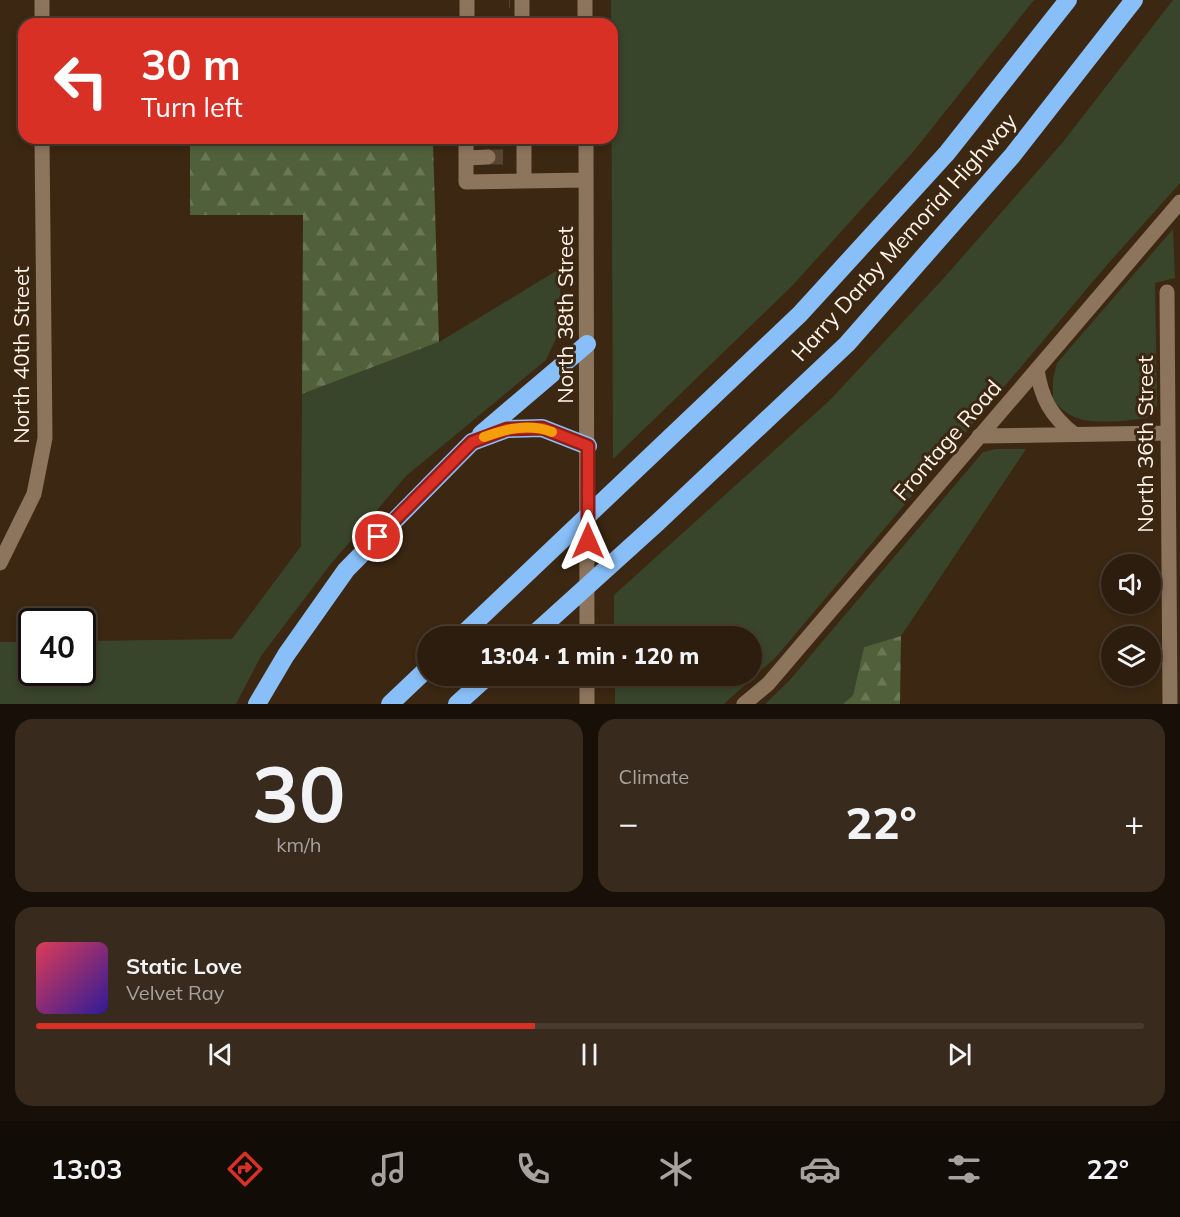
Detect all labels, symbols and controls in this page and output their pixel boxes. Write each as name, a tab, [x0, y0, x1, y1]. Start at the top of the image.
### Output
text: 30 m	[141, 38, 241, 91]
icon: left	[42, 42, 120, 120]
text: Turn left	[141, 90, 243, 124]
street label: Harry Darby Memorial Highway	[785, 107, 1023, 367]
street label: North 38th Street	[551, 226, 579, 404]
street label: North 40th Street	[7, 266, 35, 444]
street label: North 36th Street	[1131, 355, 1159, 533]
street label: Frontage Road	[887, 374, 1007, 506]
position arrow	[556, 509, 620, 573]
pin	[352, 511, 403, 562]
icon: arrive	[361, 520, 394, 553]
map controls	[1101, 554, 1161, 686]
button: sound	[1101, 554, 1161, 614]
speed limit sign: 40	[18, 608, 96, 686]
button: layers	[1101, 626, 1161, 686]
text: 13:04 · 1 min · 120 m	[480, 642, 699, 670]
text: 30	[252, 744, 346, 842]
text: Climate	[619, 764, 689, 789]
text: 22°	[846, 794, 917, 850]
text: −	[619, 802, 638, 843]
text: +	[1124, 802, 1144, 843]
text: km/h	[276, 832, 321, 857]
text: Static Love	[126, 952, 242, 980]
text: Velvet Ray	[126, 980, 224, 1005]
icon: previous	[204, 1038, 237, 1071]
icon: pause	[573, 1038, 606, 1071]
icon: next	[943, 1038, 976, 1071]
icon: directions	[224, 1148, 266, 1190]
icon: music	[368, 1148, 410, 1190]
icon: phone	[512, 1148, 554, 1190]
icon: climate	[655, 1148, 697, 1190]
icon: car	[799, 1148, 841, 1190]
icon: filters	[943, 1148, 985, 1190]
text: 13:03	[51, 1152, 122, 1186]
text: 22°	[1086, 1152, 1129, 1186]

